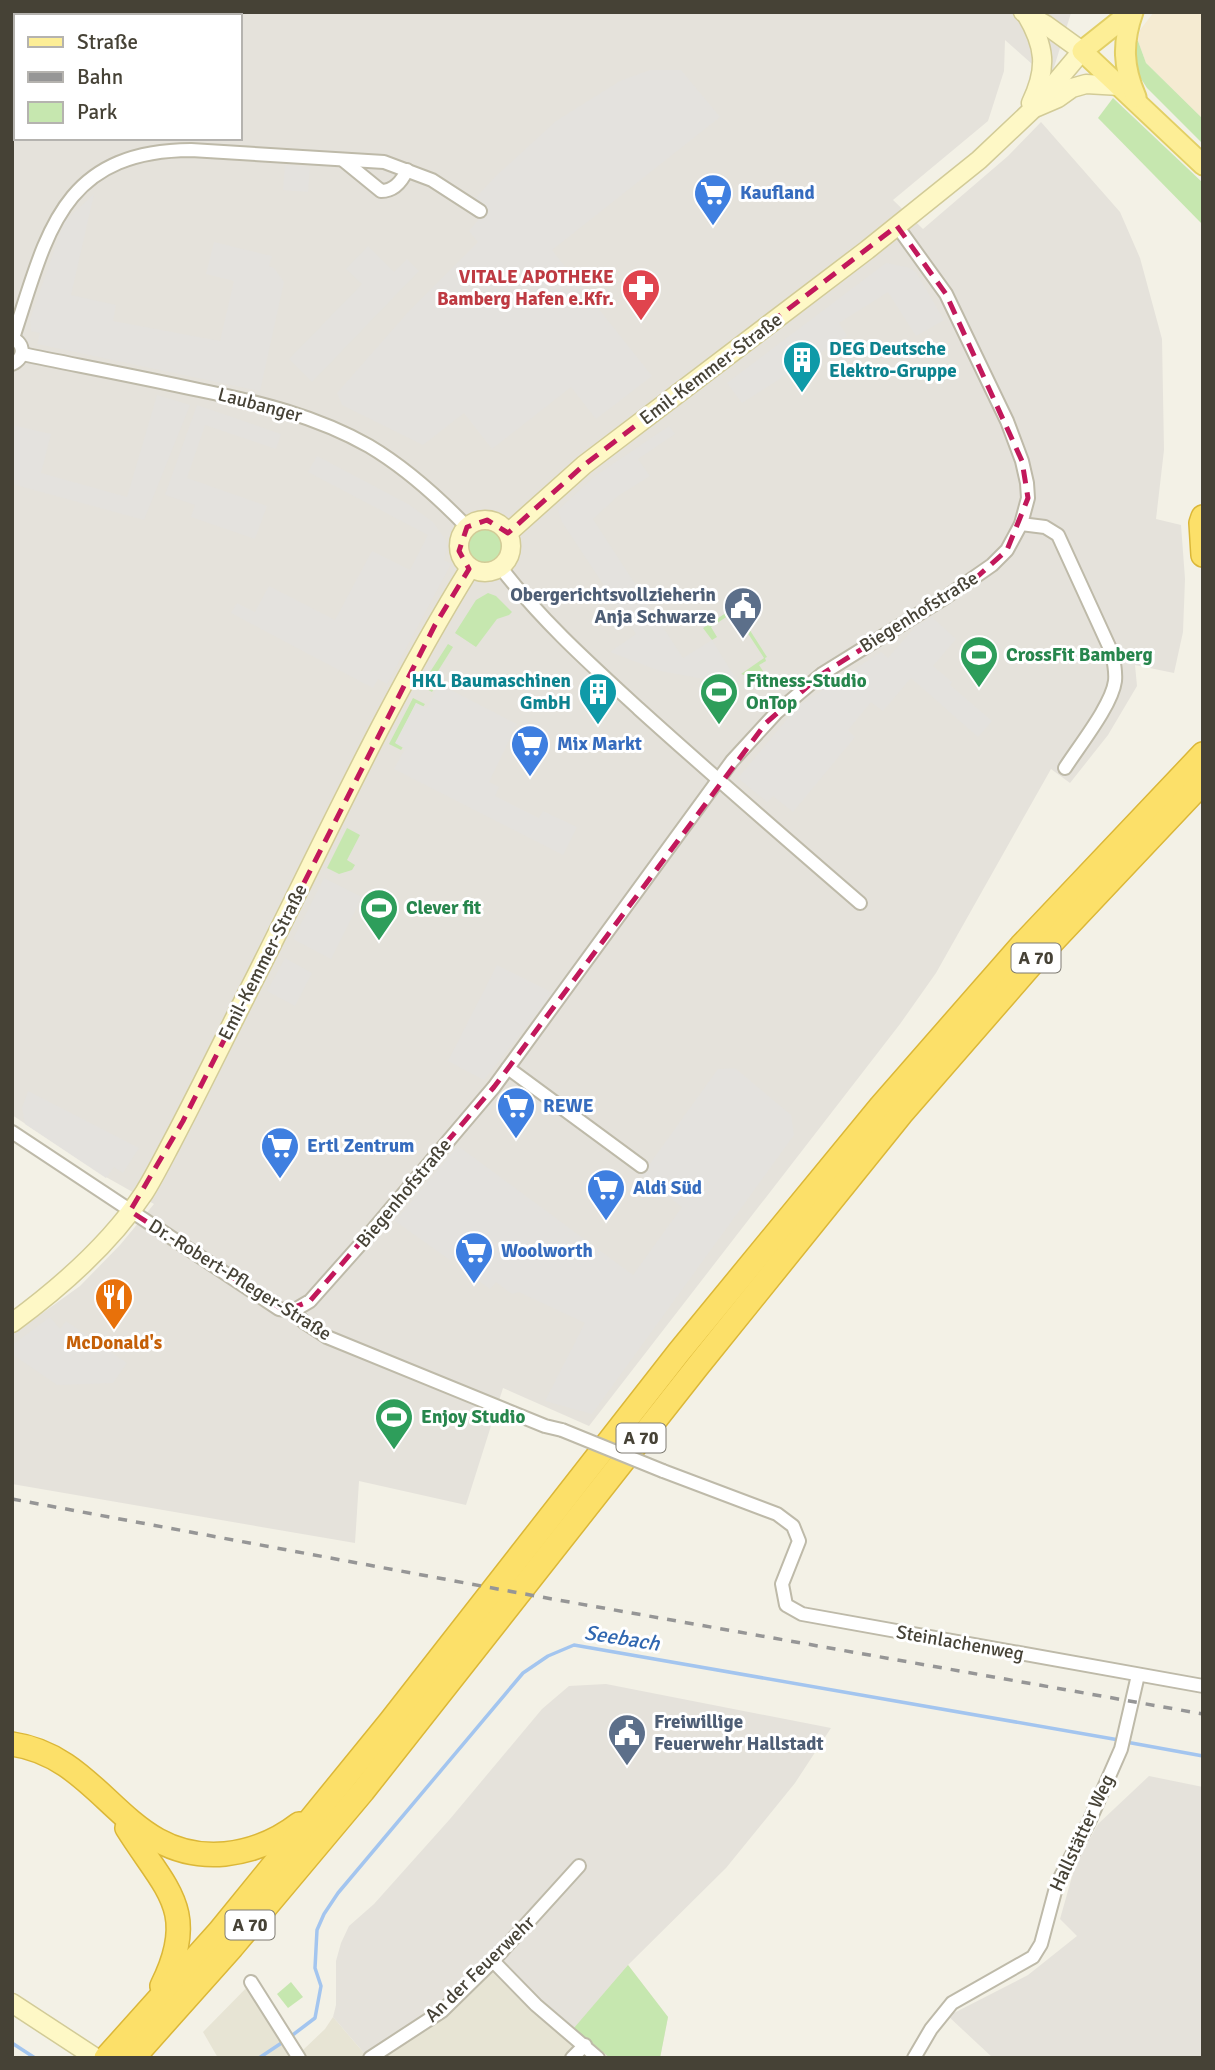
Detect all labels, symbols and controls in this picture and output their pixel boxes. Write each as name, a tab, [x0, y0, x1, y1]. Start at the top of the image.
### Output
legend	[14, 14, 242, 140]
text: Straße	[77, 29, 138, 55]
text: Bahn	[77, 64, 123, 90]
text: Park	[77, 99, 118, 125]
supermarket icon: Kaufland	[692, 172, 734, 227]
place label: Kaufland	[740, 181, 815, 205]
place label: VITALE APOTHEKE Bamberg Hafen e.Kfr.	[437, 265, 614, 311]
pharmacy icon: VITALE APOTHEKE Bamberg Hafen e.Kfr.	[620, 267, 662, 322]
street label: Emil-Kemmer-Straße	[635, 308, 787, 430]
place label: DEG Deutsche Elektro-Gruppe	[829, 337, 957, 383]
building icon: DEG Deutsche Elektro-Gruppe	[781, 339, 823, 394]
street label: Laubanger	[215, 382, 305, 428]
street label: Biegenhofstraße	[855, 566, 983, 658]
place label: Obergerichtsvollzieherin Anja Schwarze	[510, 583, 716, 629]
public building icon: Obergerichtsvollzieherin Anja Schwarze	[722, 585, 764, 640]
sports icon: CrossFit Bamberg	[958, 634, 1000, 689]
place label: CrossFit Bamberg	[1006, 643, 1153, 667]
place label: HKL Baumaschinen GmbH	[411, 669, 571, 715]
place label: Fitness-Studio OnTop	[746, 669, 867, 715]
building icon: HKL Baumaschinen GmbH	[577, 671, 619, 726]
sports icon: Fitness-Studio OnTop	[698, 671, 740, 726]
supermarket icon: Mix Markt	[509, 723, 551, 778]
place label: Mix Markt	[557, 732, 642, 756]
street label: Emil-Kemmer-Straße	[213, 880, 313, 1044]
sports icon: Clever fit	[358, 887, 400, 942]
place label: Clever fit	[406, 896, 481, 920]
road number: A 70	[1012, 944, 1060, 973]
supermarket icon: REWE	[495, 1085, 537, 1140]
place label: REWE	[543, 1094, 594, 1118]
supermarket icon: Ertl Zentrum	[259, 1125, 301, 1180]
street label: Biegenhofstraße	[351, 1133, 457, 1253]
place label: Ertl Zentrum	[307, 1134, 414, 1158]
supermarket icon: Aldi Süd	[585, 1167, 627, 1222]
place label: Aldi Süd	[633, 1176, 702, 1200]
street label: Dr.-Robert-Pfleger-Straße	[144, 1214, 336, 1346]
supermarket icon: Woolworth	[453, 1230, 495, 1285]
place label: Woolworth	[501, 1239, 593, 1263]
restaurant icon: McDonald's	[93, 1276, 135, 1331]
place label: McDonald's	[66, 1331, 162, 1355]
sports icon: Enjoy Studio	[373, 1396, 415, 1451]
place label: Enjoy Studio	[421, 1405, 525, 1429]
road number: A 70	[616, 1423, 666, 1452]
water label: Seebach	[583, 1619, 662, 1657]
street label: Steinlachenweg	[894, 1620, 1026, 1666]
place label: Freiwillige Feuerwehr Hallstadt	[654, 1710, 824, 1756]
public building icon: Freiwillige Feuerwehr Hallstadt	[606, 1712, 648, 1767]
street label: Hallstätter Weg	[1044, 1771, 1120, 1895]
road number: A 70	[226, 1910, 274, 1940]
street label: An der Feuerwehr	[420, 1911, 540, 2027]

